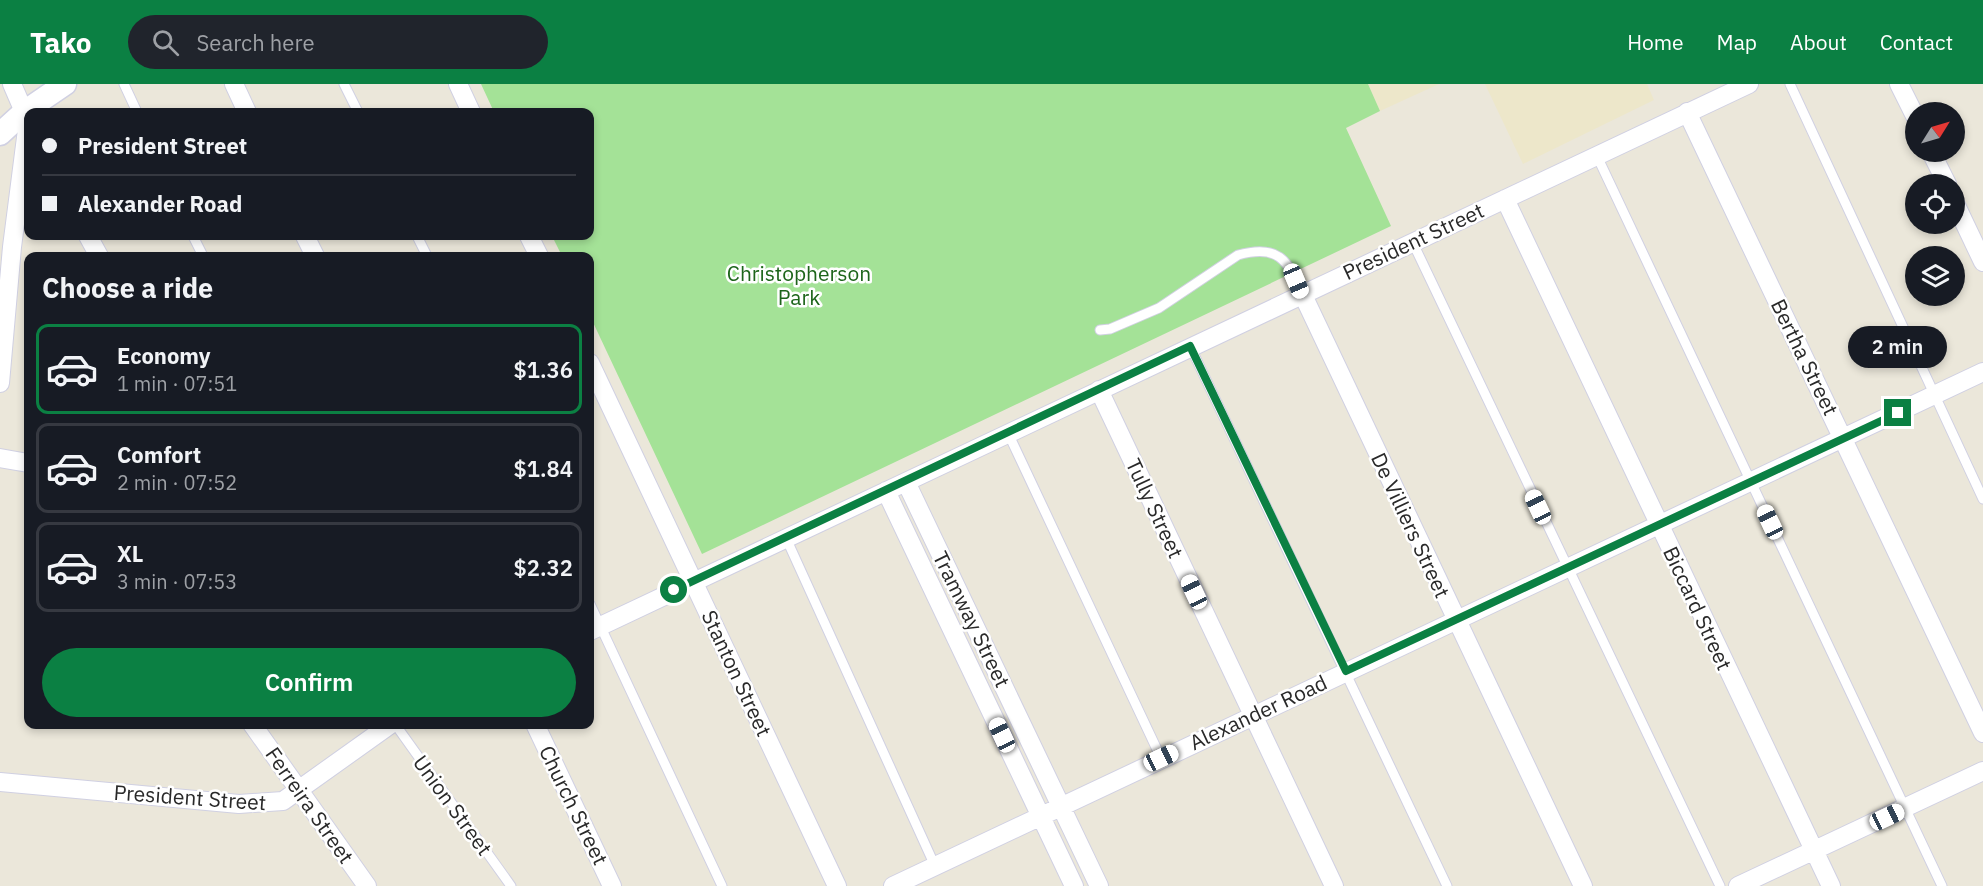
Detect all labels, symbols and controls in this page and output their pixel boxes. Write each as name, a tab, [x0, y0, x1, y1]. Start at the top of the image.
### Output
search box	[128, 15, 548, 69]
text: Tako	[30, 24, 92, 61]
icon: search	[149, 26, 182, 59]
text: Search here	[197, 28, 314, 57]
text: Home	[1627, 28, 1684, 56]
text: Map	[1717, 28, 1757, 56]
text: About	[1790, 28, 1847, 56]
text: Contact	[1880, 28, 1953, 56]
north arrow	[1905, 102, 1965, 162]
map controls	[1905, 102, 1965, 306]
text: President Street	[78, 131, 247, 160]
button: locate	[1905, 174, 1965, 234]
text: Alexander Road	[78, 189, 242, 218]
street label: President Street	[1338, 196, 1488, 286]
button: layers	[1905, 246, 1965, 306]
park label: Christopherson Park	[727, 259, 871, 311]
car	[1281, 261, 1311, 301]
text: Choose a ride	[42, 270, 213, 305]
street label: Bertha Street	[1765, 294, 1845, 420]
callout: 2 min	[1848, 326, 1948, 368]
text: 2 min	[1872, 333, 1923, 360]
text: Economy	[117, 341, 211, 370]
icon: car	[45, 342, 99, 396]
text: $1.36	[514, 355, 573, 384]
text: 1 min · 07:51	[117, 370, 237, 397]
route end	[1884, 399, 1911, 426]
text: Comfort	[117, 440, 201, 469]
icon: car	[45, 441, 99, 495]
street label: De Villiers Street	[1365, 448, 1457, 602]
text: $1.84	[514, 454, 573, 483]
street label: Tully Street	[1120, 454, 1190, 562]
text: 2 min · 07:52	[117, 469, 237, 496]
car	[1522, 487, 1554, 527]
car	[1754, 502, 1786, 542]
text: XL	[117, 539, 143, 568]
icon: car	[45, 540, 99, 594]
street label: Biccard Street	[1657, 542, 1739, 674]
street label: Tramway Street	[927, 546, 1017, 692]
text: $2.32	[514, 553, 573, 582]
text: 3 min · 07:53	[117, 568, 237, 595]
car	[1178, 572, 1210, 612]
route start	[660, 576, 687, 603]
street label: Stanton Street	[696, 605, 778, 741]
button: Confirm	[42, 648, 576, 717]
street label: Alexander Road	[1185, 668, 1331, 756]
car	[986, 715, 1018, 755]
street label: Ferreira Street	[259, 741, 361, 869]
street label: Church Street	[533, 741, 615, 869]
car	[1141, 742, 1181, 774]
street label: Union Street	[407, 749, 499, 861]
street label: President Street	[113, 778, 267, 816]
car	[1867, 801, 1907, 833]

